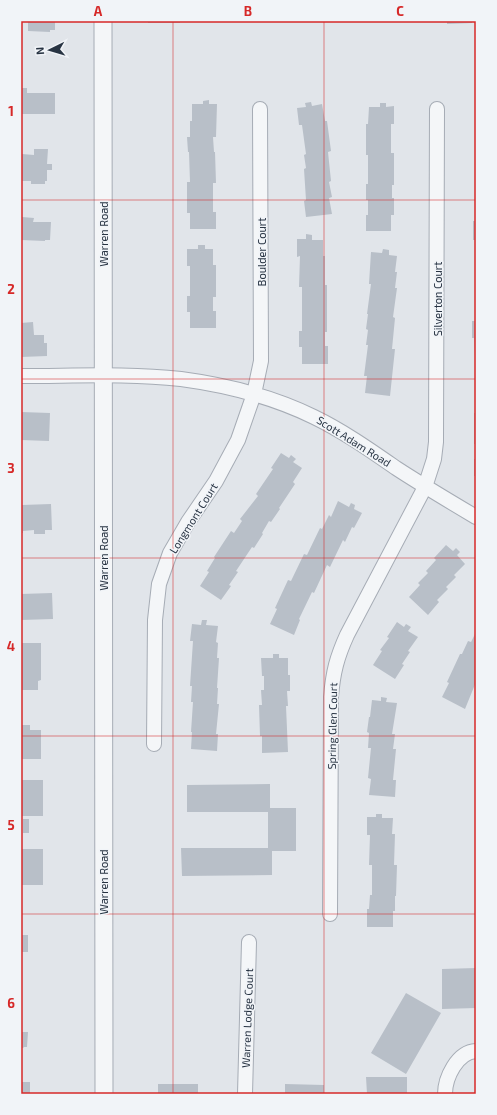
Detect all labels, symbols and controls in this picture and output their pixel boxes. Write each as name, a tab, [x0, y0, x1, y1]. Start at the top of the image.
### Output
text: A	[94, 3, 103, 19]
text: B	[244, 3, 252, 19]
text: C	[396, 3, 404, 19]
north arrow	[30, 30, 70, 70]
text: N	[33, 46, 46, 55]
text: 1	[8, 103, 14, 119]
street label: Warren Road	[97, 201, 110, 267]
street label: Boulder Court	[255, 218, 268, 286]
street label: Silverton Court	[431, 262, 444, 336]
text: 2	[7, 281, 15, 297]
street label: Scott Adam Road	[315, 413, 393, 469]
text: 3	[7, 460, 15, 476]
street label: Longmont Court	[166, 480, 220, 556]
street label: Warren Road	[97, 525, 110, 591]
text: 4	[7, 638, 15, 654]
street label: Spring Glen Court	[325, 682, 339, 770]
text: 5	[7, 817, 15, 833]
street label: Warren Road	[97, 849, 110, 915]
street label: Warren Lodge Court	[239, 968, 255, 1068]
text: 6	[7, 995, 15, 1011]

